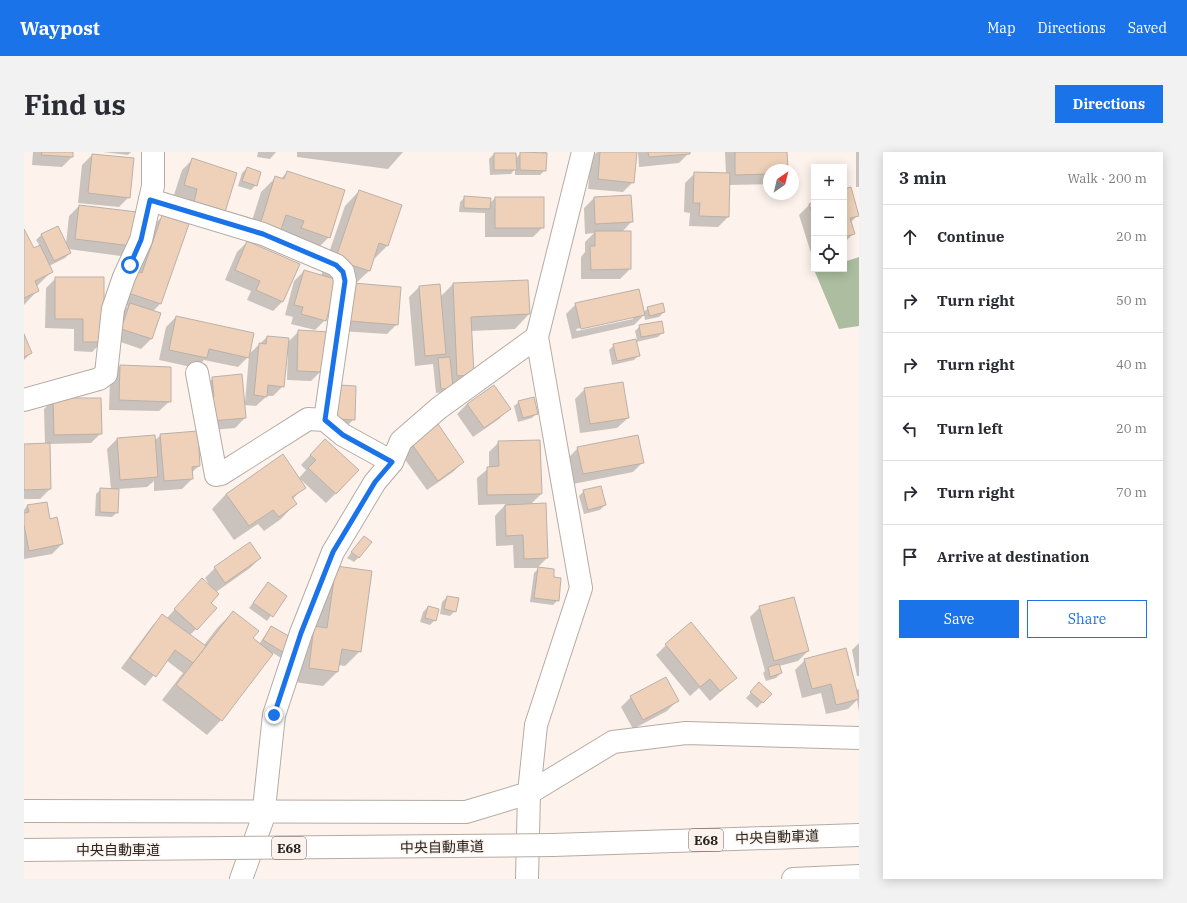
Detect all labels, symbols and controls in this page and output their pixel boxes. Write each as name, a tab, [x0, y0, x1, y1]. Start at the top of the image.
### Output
text: Waypost	[20, 16, 100, 40]
text: Map	[987, 19, 1016, 37]
text: Directions	[1038, 19, 1106, 37]
text: Saved	[1128, 19, 1167, 37]
button: Directions	[1055, 85, 1163, 123]
text: Find us	[24, 86, 126, 123]
north arrow	[763, 164, 799, 200]
map controls	[811, 164, 847, 272]
button: +	[811, 164, 847, 200]
text: 3 min	[899, 167, 947, 189]
text: Walk · 200 m	[1068, 170, 1147, 187]
button: −	[811, 200, 847, 236]
icon: ahead	[899, 226, 921, 248]
text: Continue	[937, 227, 1004, 246]
text: 20 m	[1116, 228, 1147, 245]
button: locate	[811, 236, 847, 272]
route start	[121, 256, 139, 274]
icon: right	[899, 290, 921, 312]
text: Turn right	[937, 291, 1015, 310]
text: 50 m	[1116, 292, 1147, 309]
icon: right	[899, 354, 921, 376]
text: Turn right	[937, 355, 1015, 374]
text: 40 m	[1116, 356, 1147, 373]
icon: left	[899, 418, 921, 440]
text: Turn left	[937, 419, 1003, 438]
text: 20 m	[1116, 420, 1147, 437]
icon: right	[899, 482, 921, 504]
text: Turn right	[937, 483, 1015, 502]
text: 70 m	[1116, 484, 1147, 501]
icon: arrive	[899, 546, 921, 568]
text: Arrive at destination	[937, 547, 1089, 566]
button: Save	[899, 600, 1019, 638]
button: Share	[1027, 600, 1147, 638]
route end	[265, 706, 283, 724]
street label: 中央自動車道	[735, 827, 819, 847]
road number: E68	[689, 829, 723, 851]
road number: E68	[272, 837, 306, 859]
street label: 中央自動車道	[400, 837, 484, 857]
street label: 中央自動車道	[76, 841, 160, 859]

